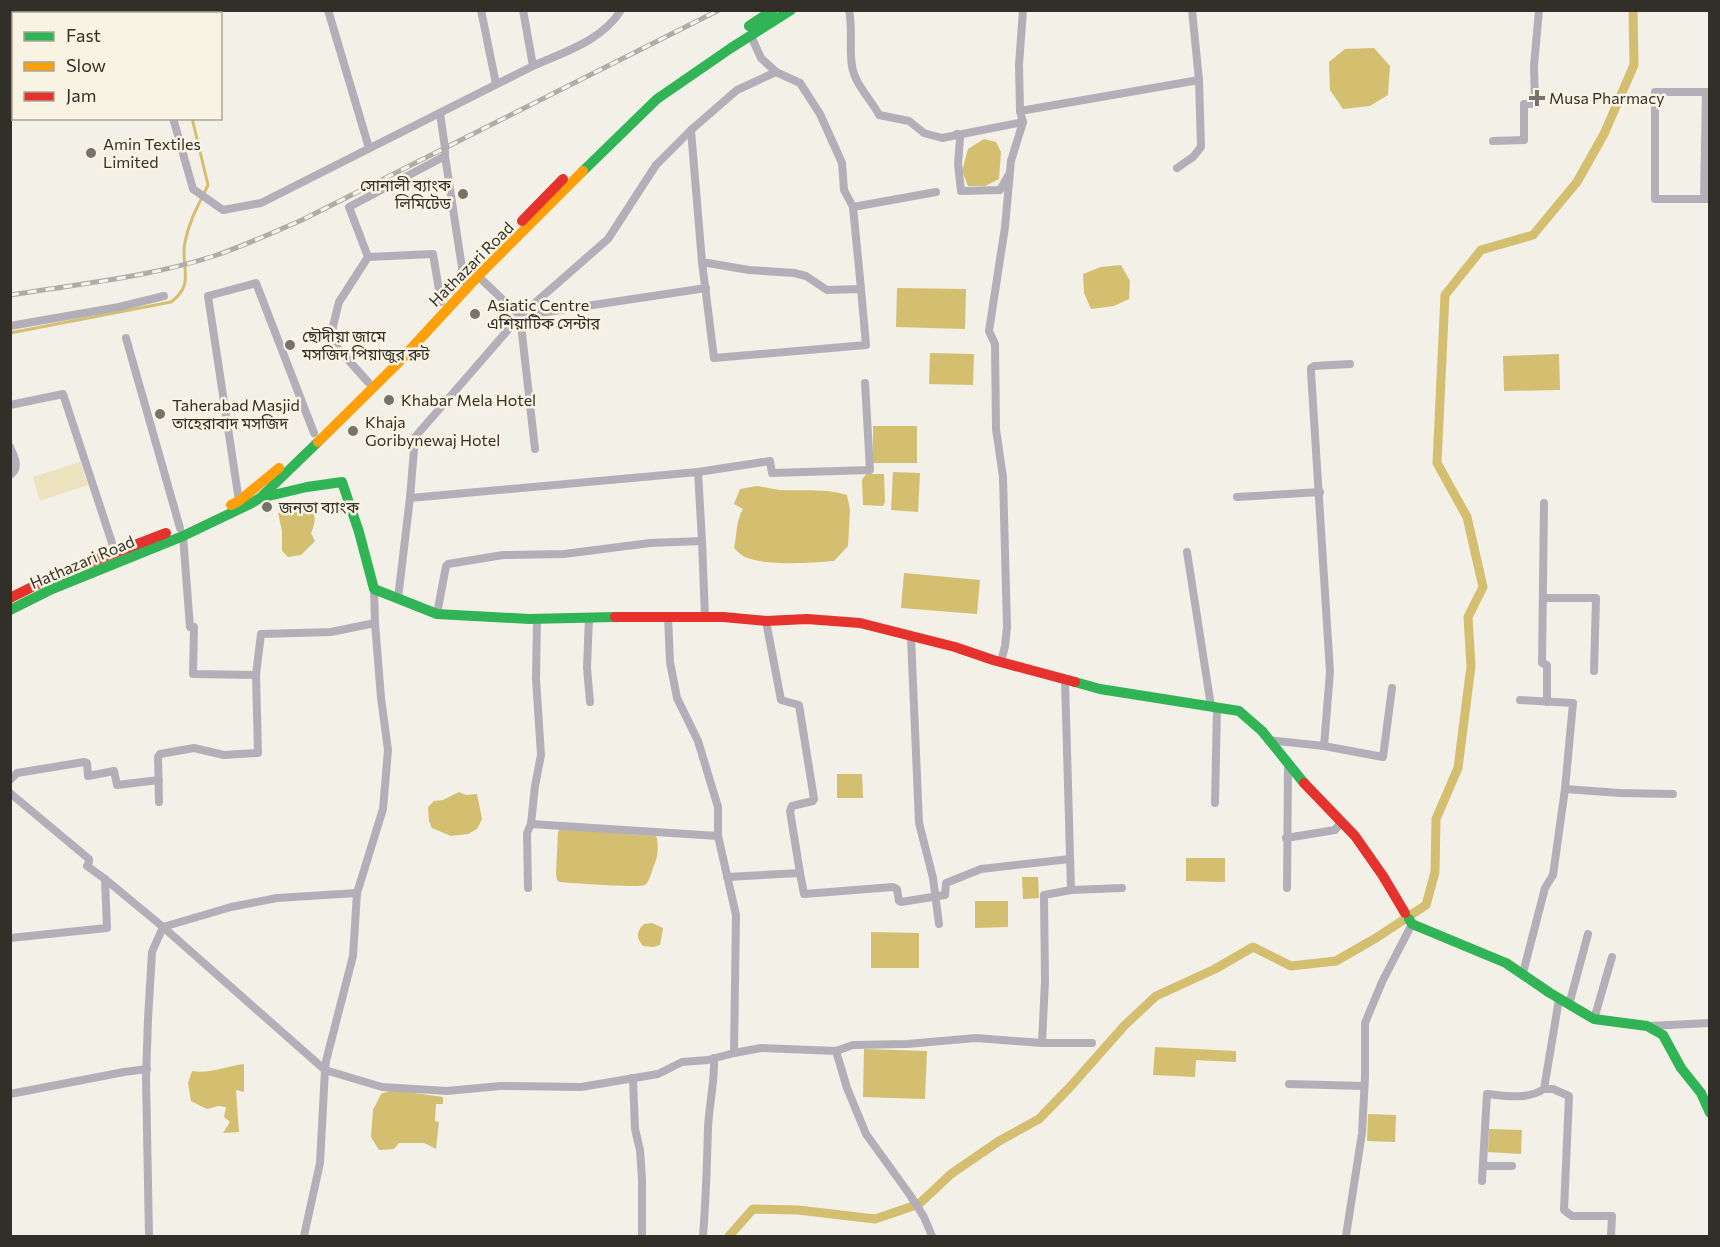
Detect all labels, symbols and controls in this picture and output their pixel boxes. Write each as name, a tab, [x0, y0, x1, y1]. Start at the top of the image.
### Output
legend	[12, 12, 222, 120]
text: Fast	[66, 24, 101, 46]
text: Slow	[66, 54, 106, 76]
text: Jam	[66, 84, 96, 106]
place label: Musa Pharmacy	[1549, 88, 1664, 107]
marker: Musa Pharmacy	[1530, 91, 1544, 105]
place label: Amin Textiles Limited	[103, 134, 201, 171]
marker: Amin Textiles Limited	[84, 146, 98, 160]
place label: সোনালী ব্যাংক লিমিটেড	[360, 175, 452, 212]
marker: সোনালী ব্যাংক লিমিটেড	[456, 187, 470, 201]
street label: Hathazari Road	[424, 217, 517, 310]
place label: Asiatic Centre এশিয়াটিক সেন্টার	[487, 295, 600, 332]
marker: Asiatic Centre এশিয়াটিক সেন্টার	[468, 307, 482, 321]
place label: ছৌদীয়া জামে মসজিদ পিয়াজুর রুট	[301, 326, 430, 363]
marker: ছৌদীয়া জামে মসজিদ পিয়াজুর রুট	[283, 338, 297, 352]
place label: Khabar Mela Hotel	[401, 390, 536, 409]
marker: Khabar Mela Hotel	[382, 393, 396, 407]
place label: Taherabad Masjid তাহেরাবাদ মসজিদ	[171, 395, 300, 432]
marker: Taherabad Masjid তাহেরাবাদ মসজিদ	[153, 407, 167, 421]
place label: Khaja Goribynewaj Hotel	[365, 412, 500, 449]
marker: Khaja Goribynewaj Hotel	[346, 424, 360, 438]
place label: জনতা ব্যাংক	[278, 497, 360, 516]
marker: জনতা ব্যাংক	[260, 500, 274, 514]
street label: Hathazari Road	[27, 531, 137, 592]

